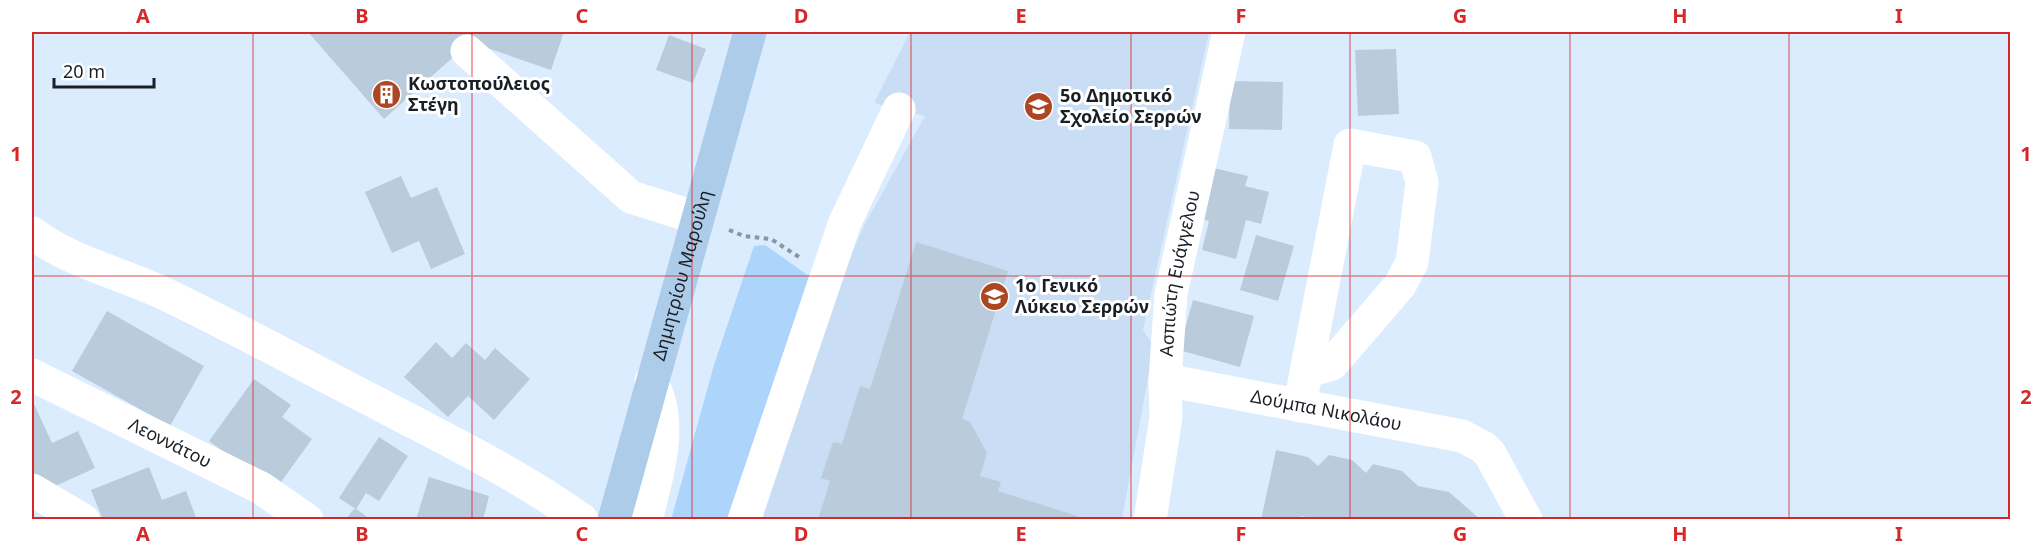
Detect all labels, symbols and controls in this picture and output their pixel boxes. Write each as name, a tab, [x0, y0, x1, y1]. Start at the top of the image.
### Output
text: A	[136, 2, 150, 29]
text: B	[355, 2, 369, 29]
text: C	[576, 2, 589, 29]
text: D	[794, 2, 808, 29]
text: E	[1015, 2, 1027, 29]
text: F	[1236, 2, 1246, 29]
text: G	[1453, 2, 1467, 29]
text: H	[1672, 2, 1688, 29]
text: I	[1895, 2, 1903, 29]
scale bar	[54, 51, 154, 89]
text: 20 m	[63, 59, 105, 83]
place label: Κωστοπούλειος Στέγη	[408, 71, 550, 116]
building icon: Κωστοπούλειος Στέγη	[371, 78, 403, 110]
place label: 5ο Δημοτικό Σχολείο Σερρών	[1060, 83, 1201, 128]
school or university icon: 5ο Δημοτικό Σχολείο Σερρών	[1023, 90, 1055, 122]
text: 1	[10, 140, 22, 167]
text: 1	[2020, 140, 2032, 167]
street label: Δημητρίου Μαρούλη	[646, 187, 716, 363]
street label: Ασπιώτη Ευάγγελου	[1154, 188, 1205, 357]
place label: 1ο Γενικό Λύκειο Σερρών	[1015, 273, 1149, 318]
school or university icon: 1ο Γενικό Λύκειο Σερρών	[978, 280, 1010, 312]
text: 2	[10, 383, 22, 410]
street label: Δούμπα Νικολάου	[1249, 383, 1404, 435]
text: 2	[2020, 383, 2032, 410]
street label: Λεοννάτου	[125, 412, 216, 473]
text: A	[136, 520, 150, 547]
text: B	[355, 520, 369, 547]
text: C	[576, 520, 589, 547]
text: D	[794, 520, 808, 547]
text: E	[1015, 520, 1027, 547]
text: F	[1236, 520, 1246, 547]
text: G	[1453, 520, 1467, 547]
text: H	[1672, 520, 1688, 547]
text: I	[1895, 520, 1903, 547]

